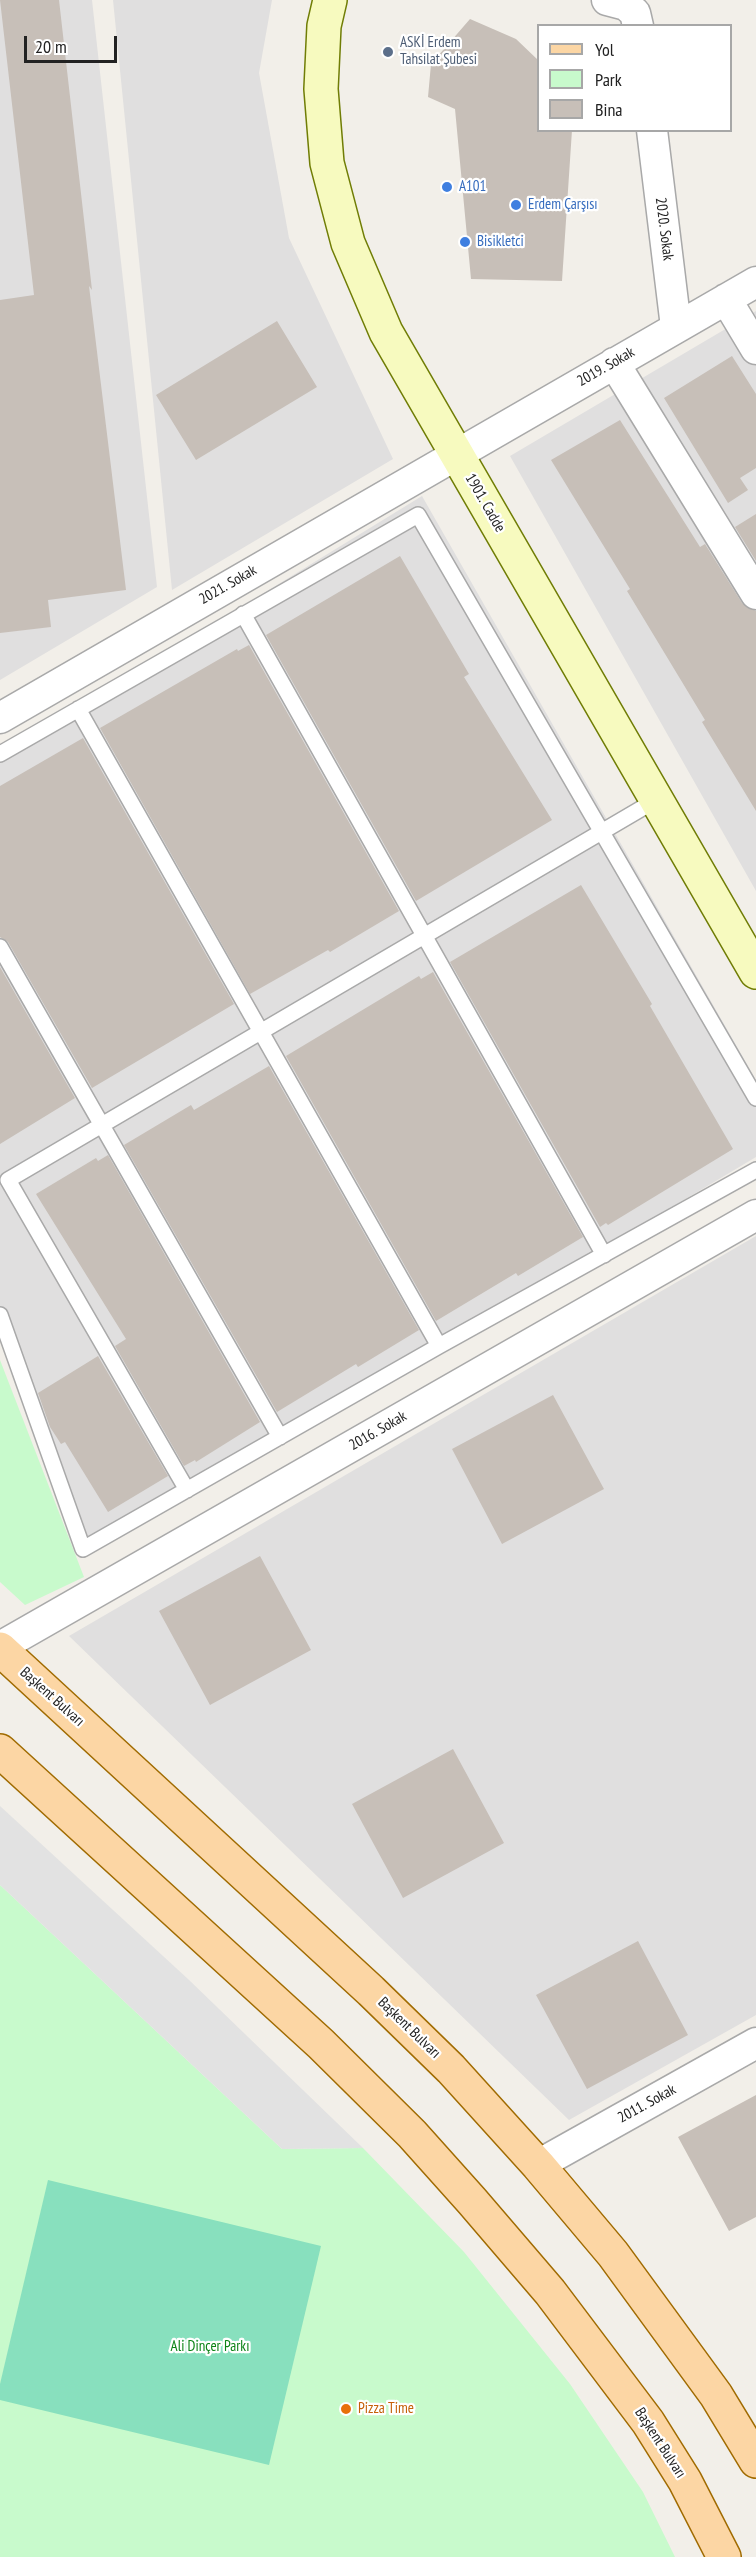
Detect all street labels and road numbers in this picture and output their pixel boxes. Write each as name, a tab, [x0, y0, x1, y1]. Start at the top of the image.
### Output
street label: 2020. Sokak	[651, 196, 677, 262]
street label: 2019. Sokak	[574, 343, 638, 391]
street label: 1901. Cadde	[461, 470, 509, 536]
street label: 2021. Sokak	[196, 561, 260, 609]
street label: 2016. Sokak	[346, 1407, 410, 1455]
street label: Başkent Bulvarı	[16, 1663, 88, 1731]
street label: Başkent Bulvarı	[374, 1994, 444, 2062]
street label: 2011. Sokak	[615, 2081, 679, 2127]
street label: Başkent Bulvarı	[631, 2404, 689, 2482]

